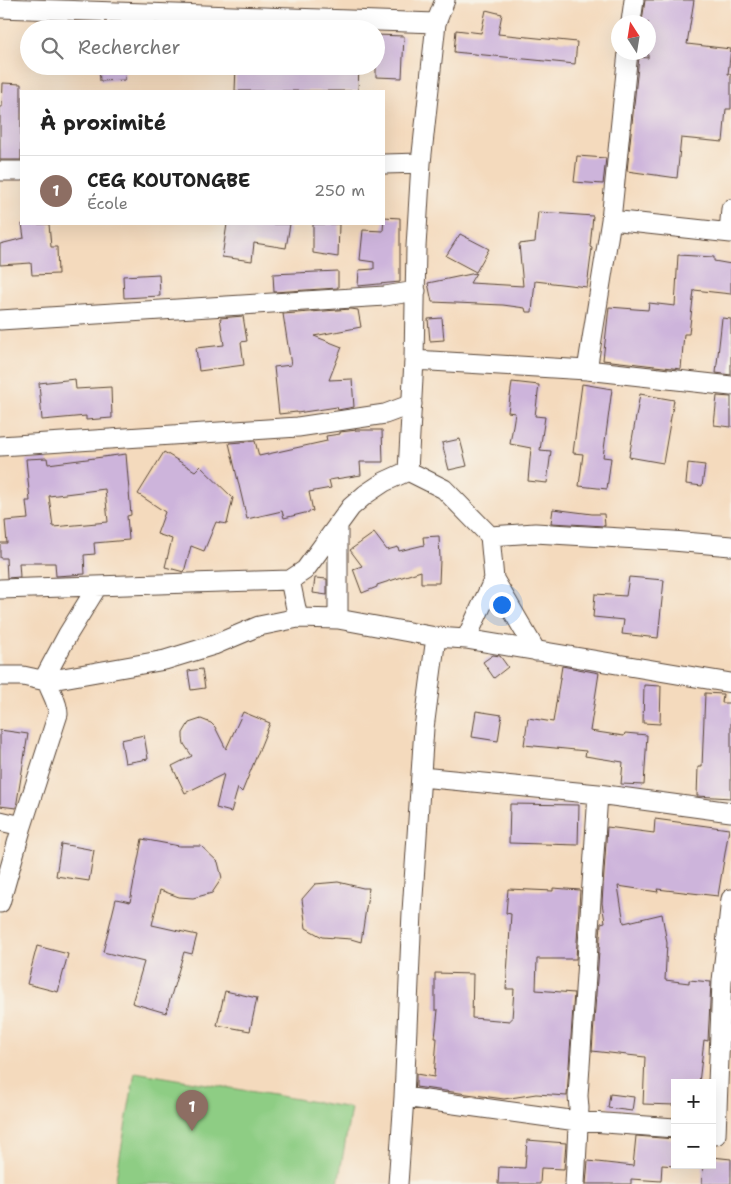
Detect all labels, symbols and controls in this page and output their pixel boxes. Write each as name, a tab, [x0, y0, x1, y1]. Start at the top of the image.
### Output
north arrow	[611, 15, 656, 60]
search box	[20, 20, 385, 75]
icon: search	[38, 34, 66, 62]
text: Rechercher	[78, 35, 181, 60]
text: À proximité	[40, 109, 166, 137]
text: CEG KOUTONGBE	[87, 168, 250, 193]
text: 1	[52, 180, 60, 201]
text: 250 m	[314, 180, 365, 201]
text: École	[87, 193, 128, 214]
your location	[489, 592, 515, 618]
map controls	[671, 1079, 716, 1169]
button: +	[671, 1079, 716, 1124]
pin: 1	[176, 1090, 208, 1131]
button: −	[671, 1124, 716, 1169]

